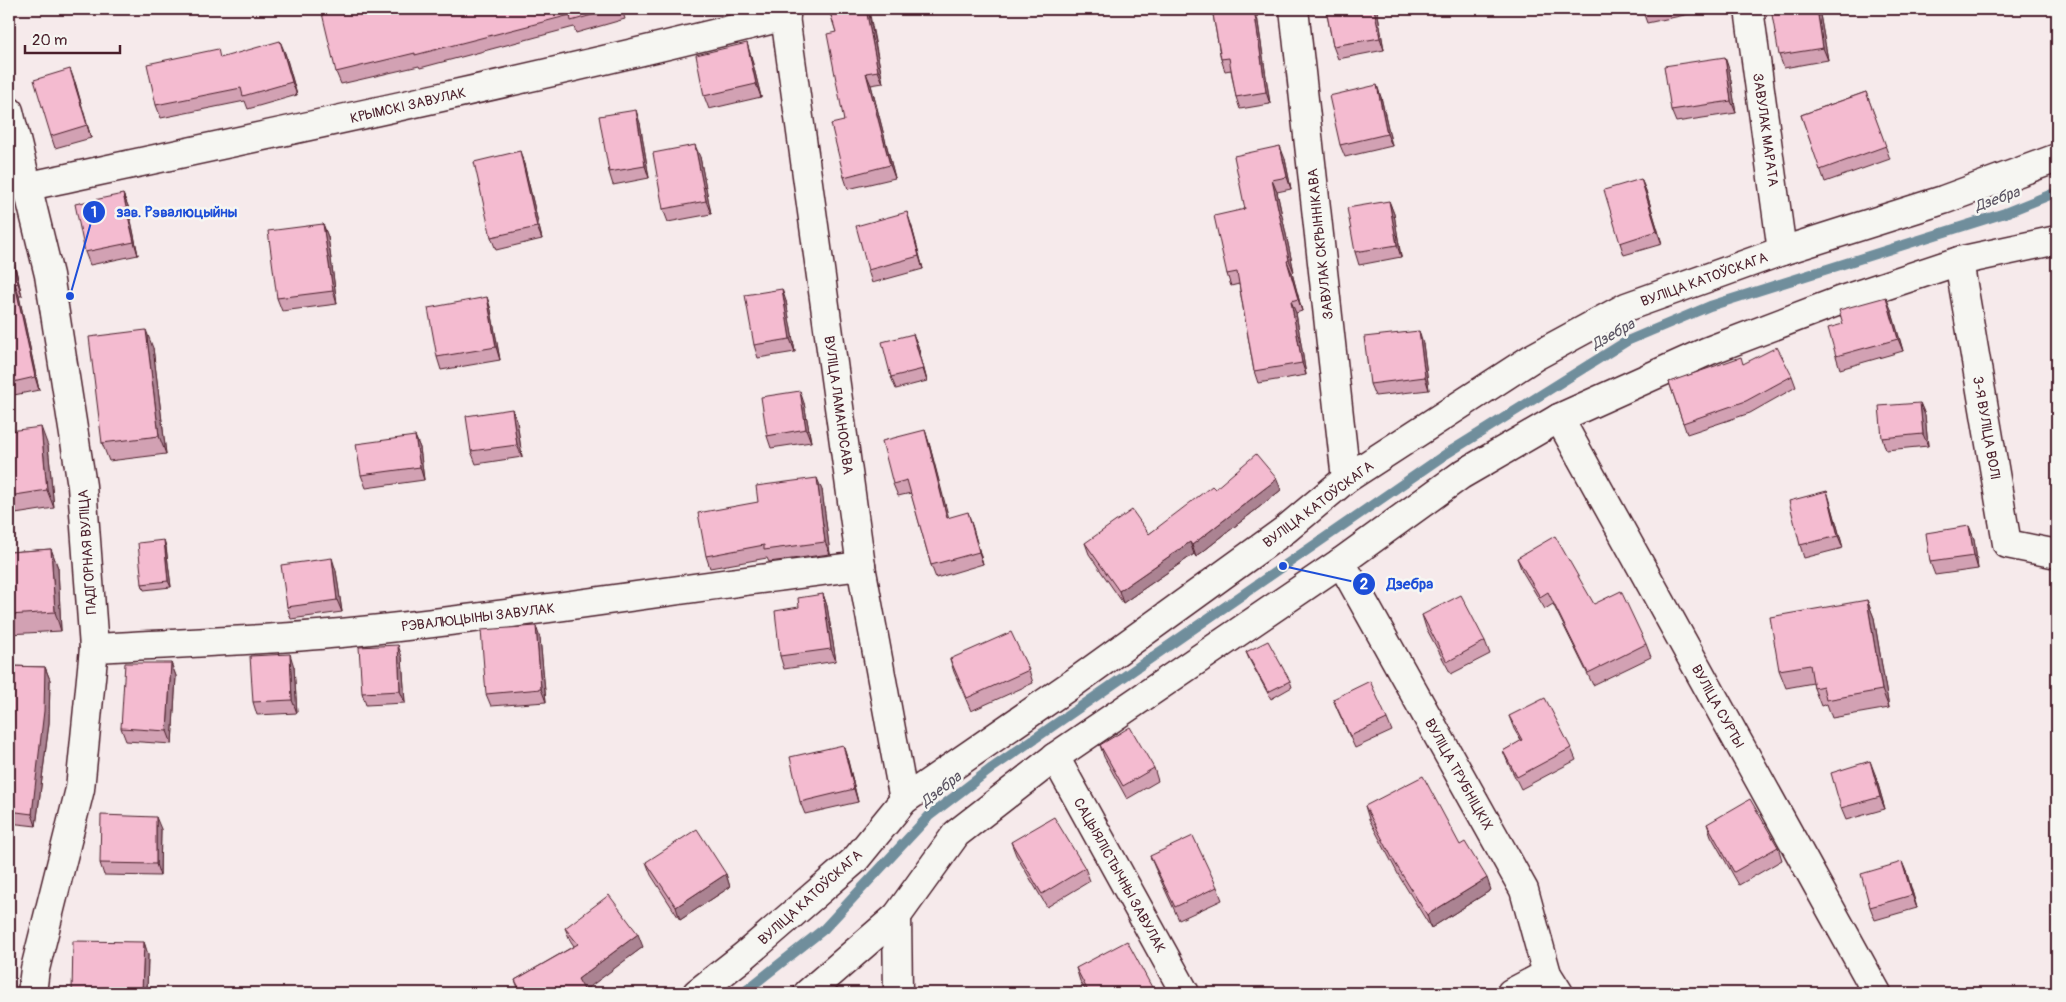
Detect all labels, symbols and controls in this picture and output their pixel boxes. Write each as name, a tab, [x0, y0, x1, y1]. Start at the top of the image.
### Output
scale bar	[25, 22, 120, 54]
text: 20 m	[32, 31, 67, 50]
street label: ЗАВУЛАК МАРАТА	[1749, 72, 1782, 188]
street label: КРЫМСКІ ЗАВУЛАК	[349, 84, 468, 127]
street label: ЗАВУЛАК СКРЫННІКАВА	[1304, 168, 1337, 320]
water label: Дзебра	[1971, 182, 2023, 217]
callout: зав. Рэвалюцыйны	[82, 197, 248, 227]
text: 1	[91, 203, 97, 222]
text: зав. Рэвалюцыйны	[117, 203, 238, 222]
street label: ВУЛІЦА КАТОЎСКАГА	[1638, 249, 1770, 310]
water label: Дзебра	[1588, 314, 1639, 354]
street label: ВУЛІЦА ЛАМАНОСАВА	[820, 335, 857, 476]
street label: 3-Я ВУЛІЦА ВОЛІ	[1969, 375, 2004, 481]
street label: ВУЛІЦА КАТОЎСКАГА	[1260, 457, 1377, 551]
street label: ПАДГОРНАЯ ВУЛІЦА	[75, 489, 100, 615]
callout: Дзебра	[1351, 569, 1443, 599]
text: 2	[1360, 575, 1368, 594]
text: Дзебра	[1386, 575, 1433, 594]
street label: РЭВАЛЮЦЫНЫ ЗАВУЛАК	[401, 600, 556, 635]
street label: ВУЛІЦА СУРТЫ	[1688, 662, 1747, 751]
street label: ВУЛІЦА ТРУБНІЦКІХ	[1421, 716, 1496, 833]
water label: Дзебра	[916, 767, 966, 812]
street label: САЦЫЯЛІСТЫЧНЫ ЗАВУЛАК	[1070, 795, 1169, 956]
street label: ВУЛІЦА КАТОЎСКАГА	[755, 846, 866, 948]

